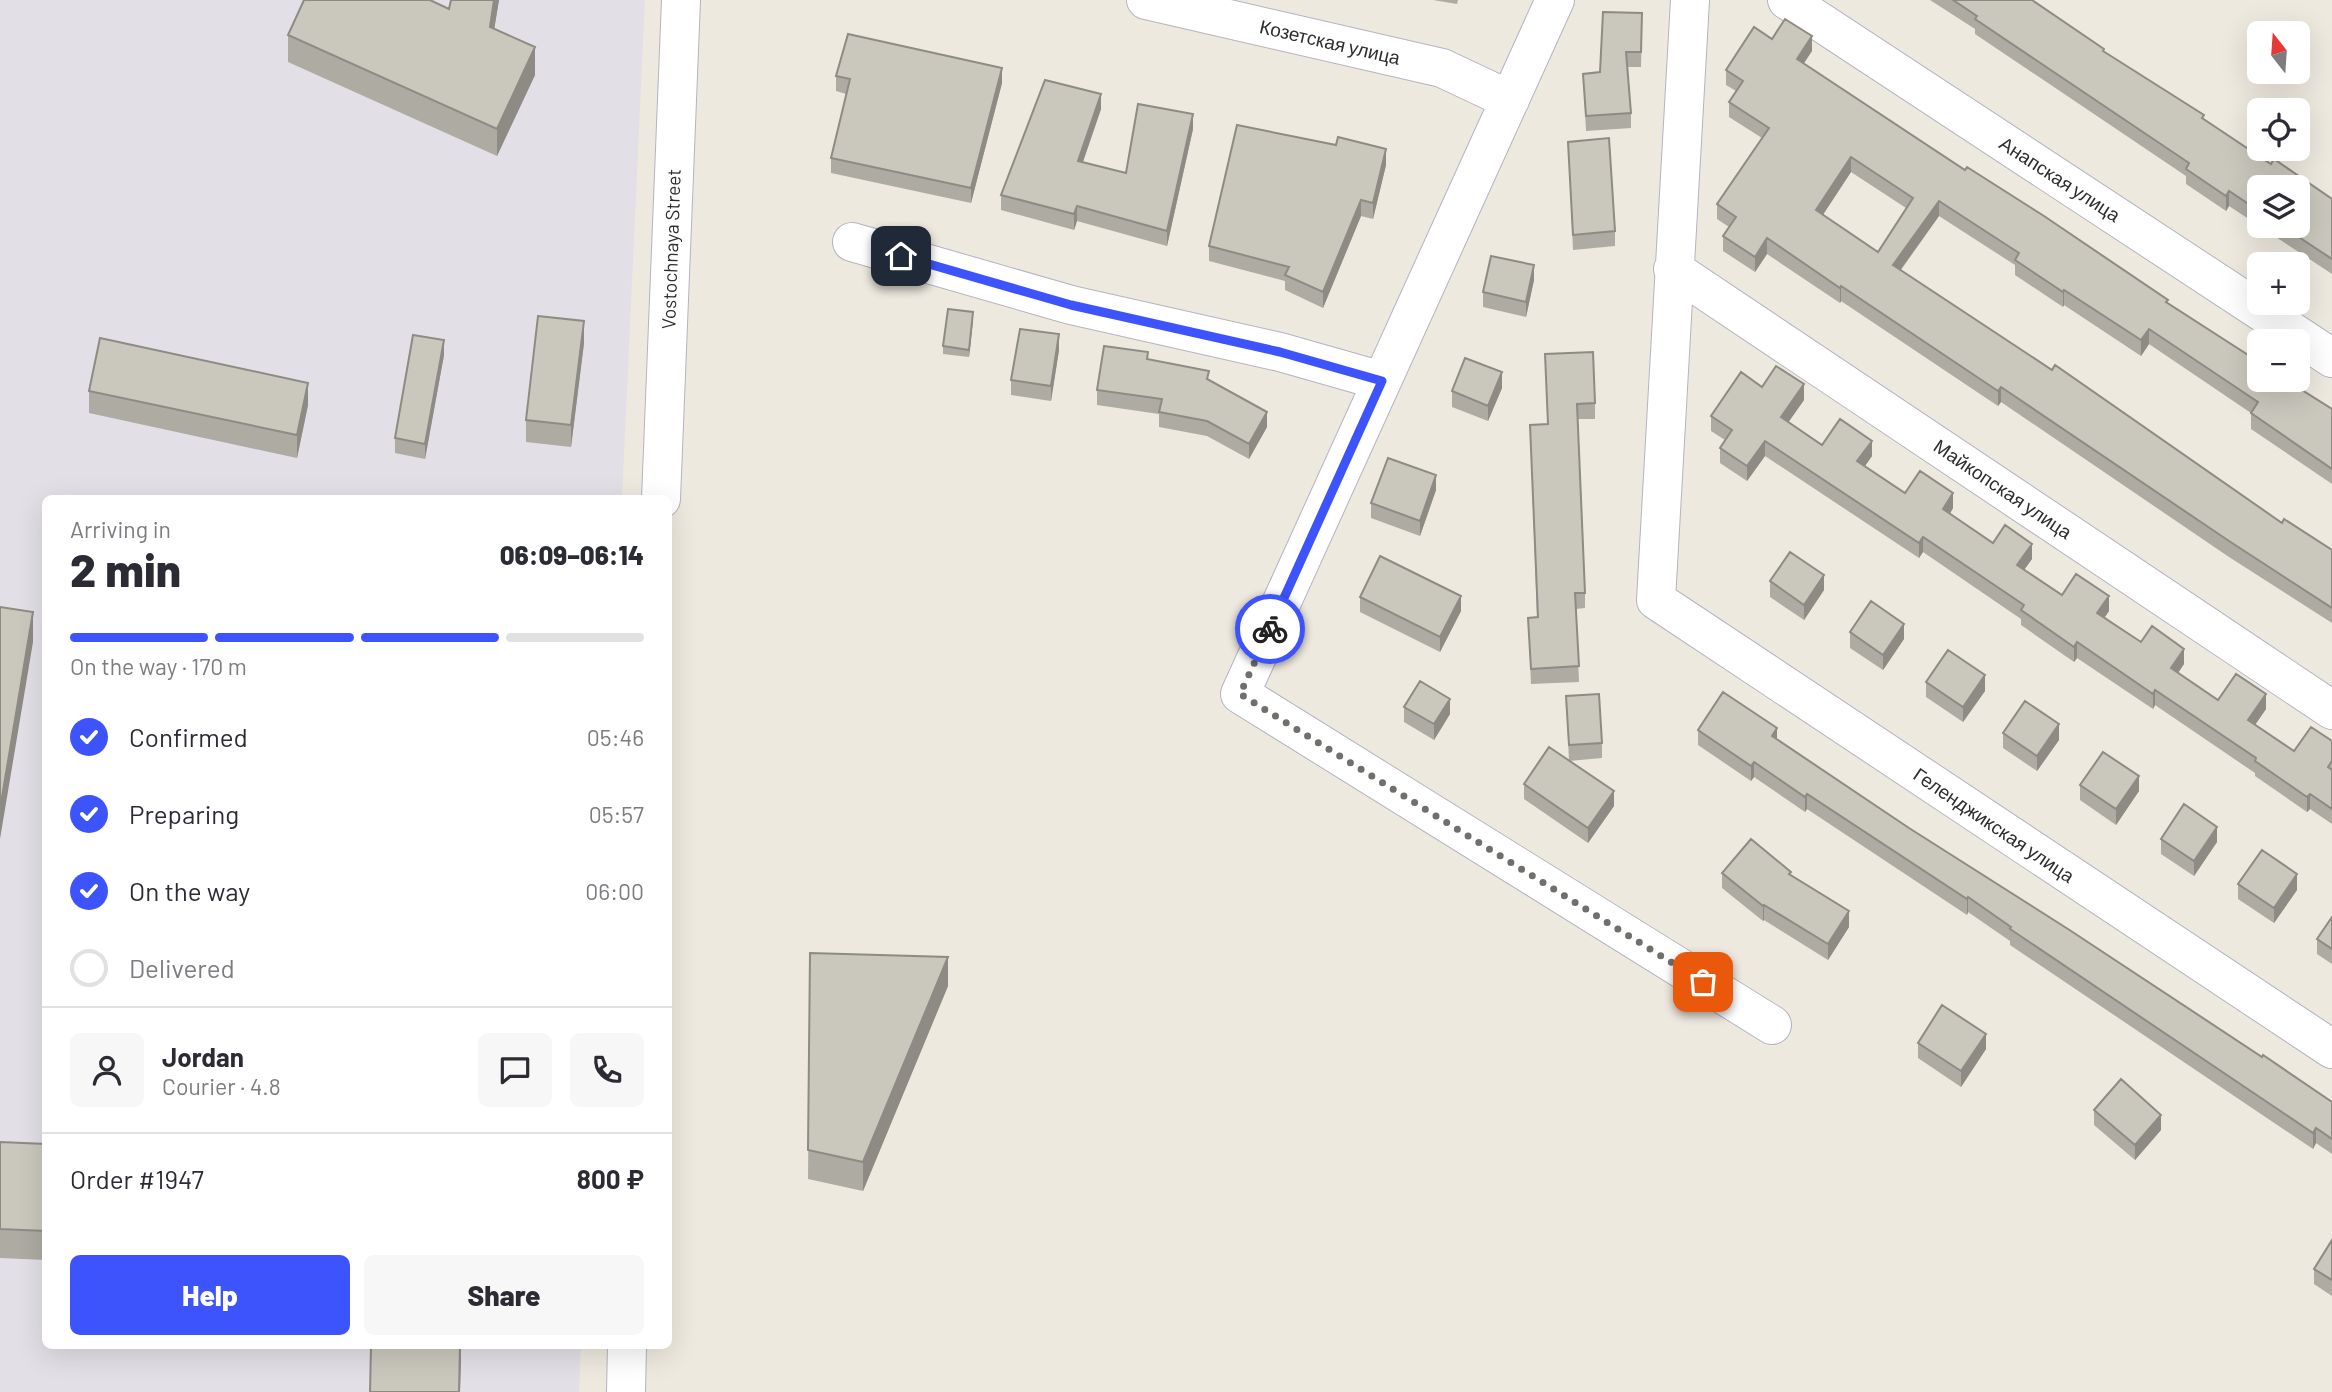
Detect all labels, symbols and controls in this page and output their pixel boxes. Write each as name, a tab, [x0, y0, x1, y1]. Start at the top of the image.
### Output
street label: Козетская улица	[1258, 14, 1403, 69]
north arrow	[2247, 21, 2310, 84]
map controls	[2247, 21, 2310, 392]
button: locate	[2247, 98, 2310, 161]
street label: Анапская улица	[1996, 131, 2125, 226]
street label: Vostochnaya Street	[656, 168, 685, 330]
button: layers	[2247, 175, 2310, 238]
pin	[871, 226, 931, 286]
icon: home	[882, 237, 920, 275]
button: +	[2247, 252, 2310, 315]
button: −	[2247, 329, 2310, 392]
street label: Майкопская улица	[1930, 434, 2077, 544]
text: Arriving in	[70, 515, 171, 543]
text: 06:09–06:14	[500, 539, 644, 570]
text: 2 min	[70, 541, 181, 596]
courier	[1235, 594, 1305, 664]
icon: bike	[1251, 610, 1289, 648]
text: On the way · 170 m	[70, 652, 247, 680]
icon: check	[70, 718, 108, 756]
text: Confirmed	[129, 721, 248, 752]
text: 05:46	[587, 723, 644, 751]
street label: Геленджикская улица	[1909, 762, 2079, 887]
icon: check	[70, 795, 108, 833]
text: Preparing	[129, 798, 239, 829]
text: 05:57	[589, 800, 644, 828]
icon: check	[70, 872, 108, 910]
text: On the way	[129, 875, 250, 906]
text: 06:00	[585, 877, 644, 905]
text: Delivered	[129, 952, 235, 983]
pin	[1673, 952, 1733, 1012]
icon: bag	[1684, 963, 1722, 1001]
button: person	[70, 1033, 144, 1107]
button: chat	[478, 1033, 552, 1107]
button: phone	[570, 1033, 644, 1107]
text: Jordan	[162, 1041, 244, 1072]
text: Courier · 4.8	[162, 1072, 281, 1100]
text: Order #1947	[70, 1163, 204, 1194]
text: 800 ₽	[577, 1163, 644, 1194]
button: Help	[70, 1255, 350, 1335]
button: Share	[364, 1255, 644, 1335]

